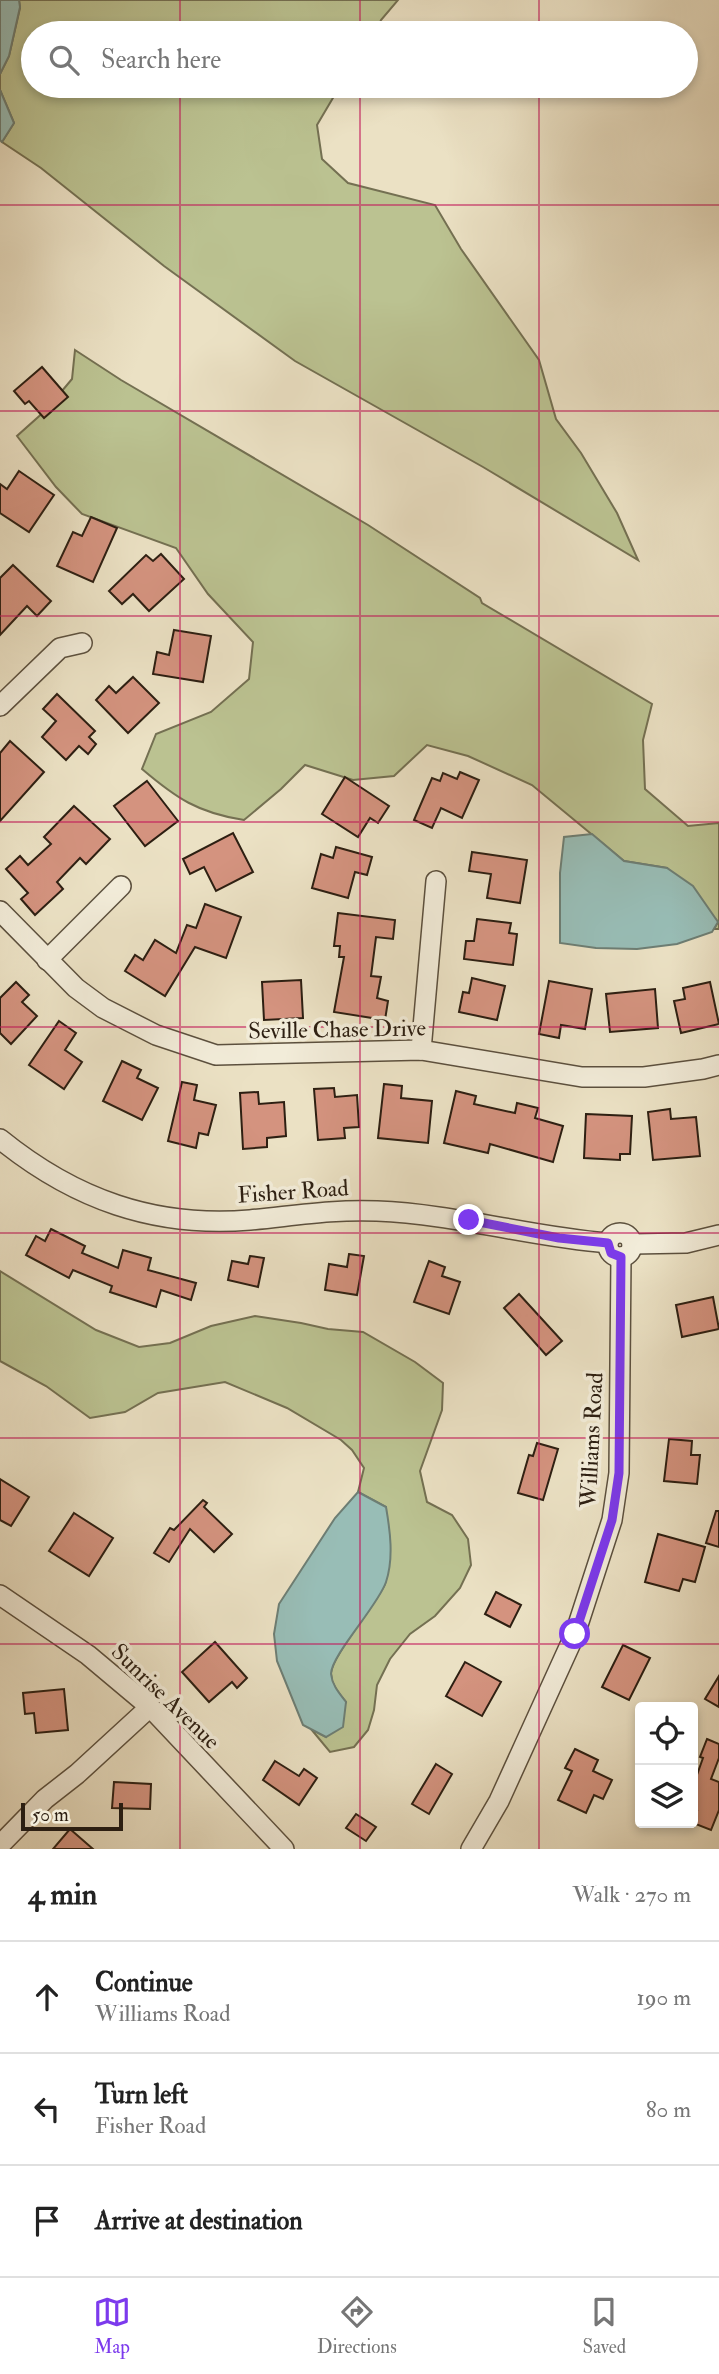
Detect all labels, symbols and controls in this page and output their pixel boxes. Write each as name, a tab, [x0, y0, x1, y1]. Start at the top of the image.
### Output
search box	[21, 21, 698, 98]
icon: search	[45, 41, 83, 79]
text: Search here	[101, 44, 221, 76]
street label: Seville Chase Drive	[248, 1013, 427, 1046]
street label: Fisher Road	[236, 1173, 350, 1210]
route end	[453, 1204, 484, 1235]
street label: Williams Road	[573, 1372, 610, 1509]
route start	[559, 1618, 590, 1649]
street label: Sunrise Avenue	[105, 1637, 226, 1756]
map controls	[635, 1702, 698, 1828]
button: locate	[635, 1702, 698, 1765]
button: layers	[635, 1765, 698, 1828]
scale bar	[21, 1800, 122, 1832]
text: 50 m	[32, 1803, 69, 1827]
text: 4 min	[28, 1876, 97, 1913]
text: Walk · 270 m	[572, 1880, 691, 1909]
text: Continue	[95, 1967, 193, 1999]
icon: ahead	[28, 1978, 66, 2016]
text: 190 m	[637, 1983, 691, 2012]
text: Williams Road	[95, 1999, 231, 2028]
text: Turn left	[95, 2079, 188, 2111]
icon: left	[28, 2090, 66, 2128]
text: 80 m	[646, 2095, 691, 2124]
text: Fisher Road	[95, 2111, 206, 2140]
icon: arrive	[28, 2202, 66, 2240]
text: Arrive at destination	[95, 2205, 303, 2237]
tab: Map	[93, 2293, 131, 2359]
tab: Directions	[317, 2293, 397, 2359]
tab: Saved	[583, 2293, 626, 2359]

